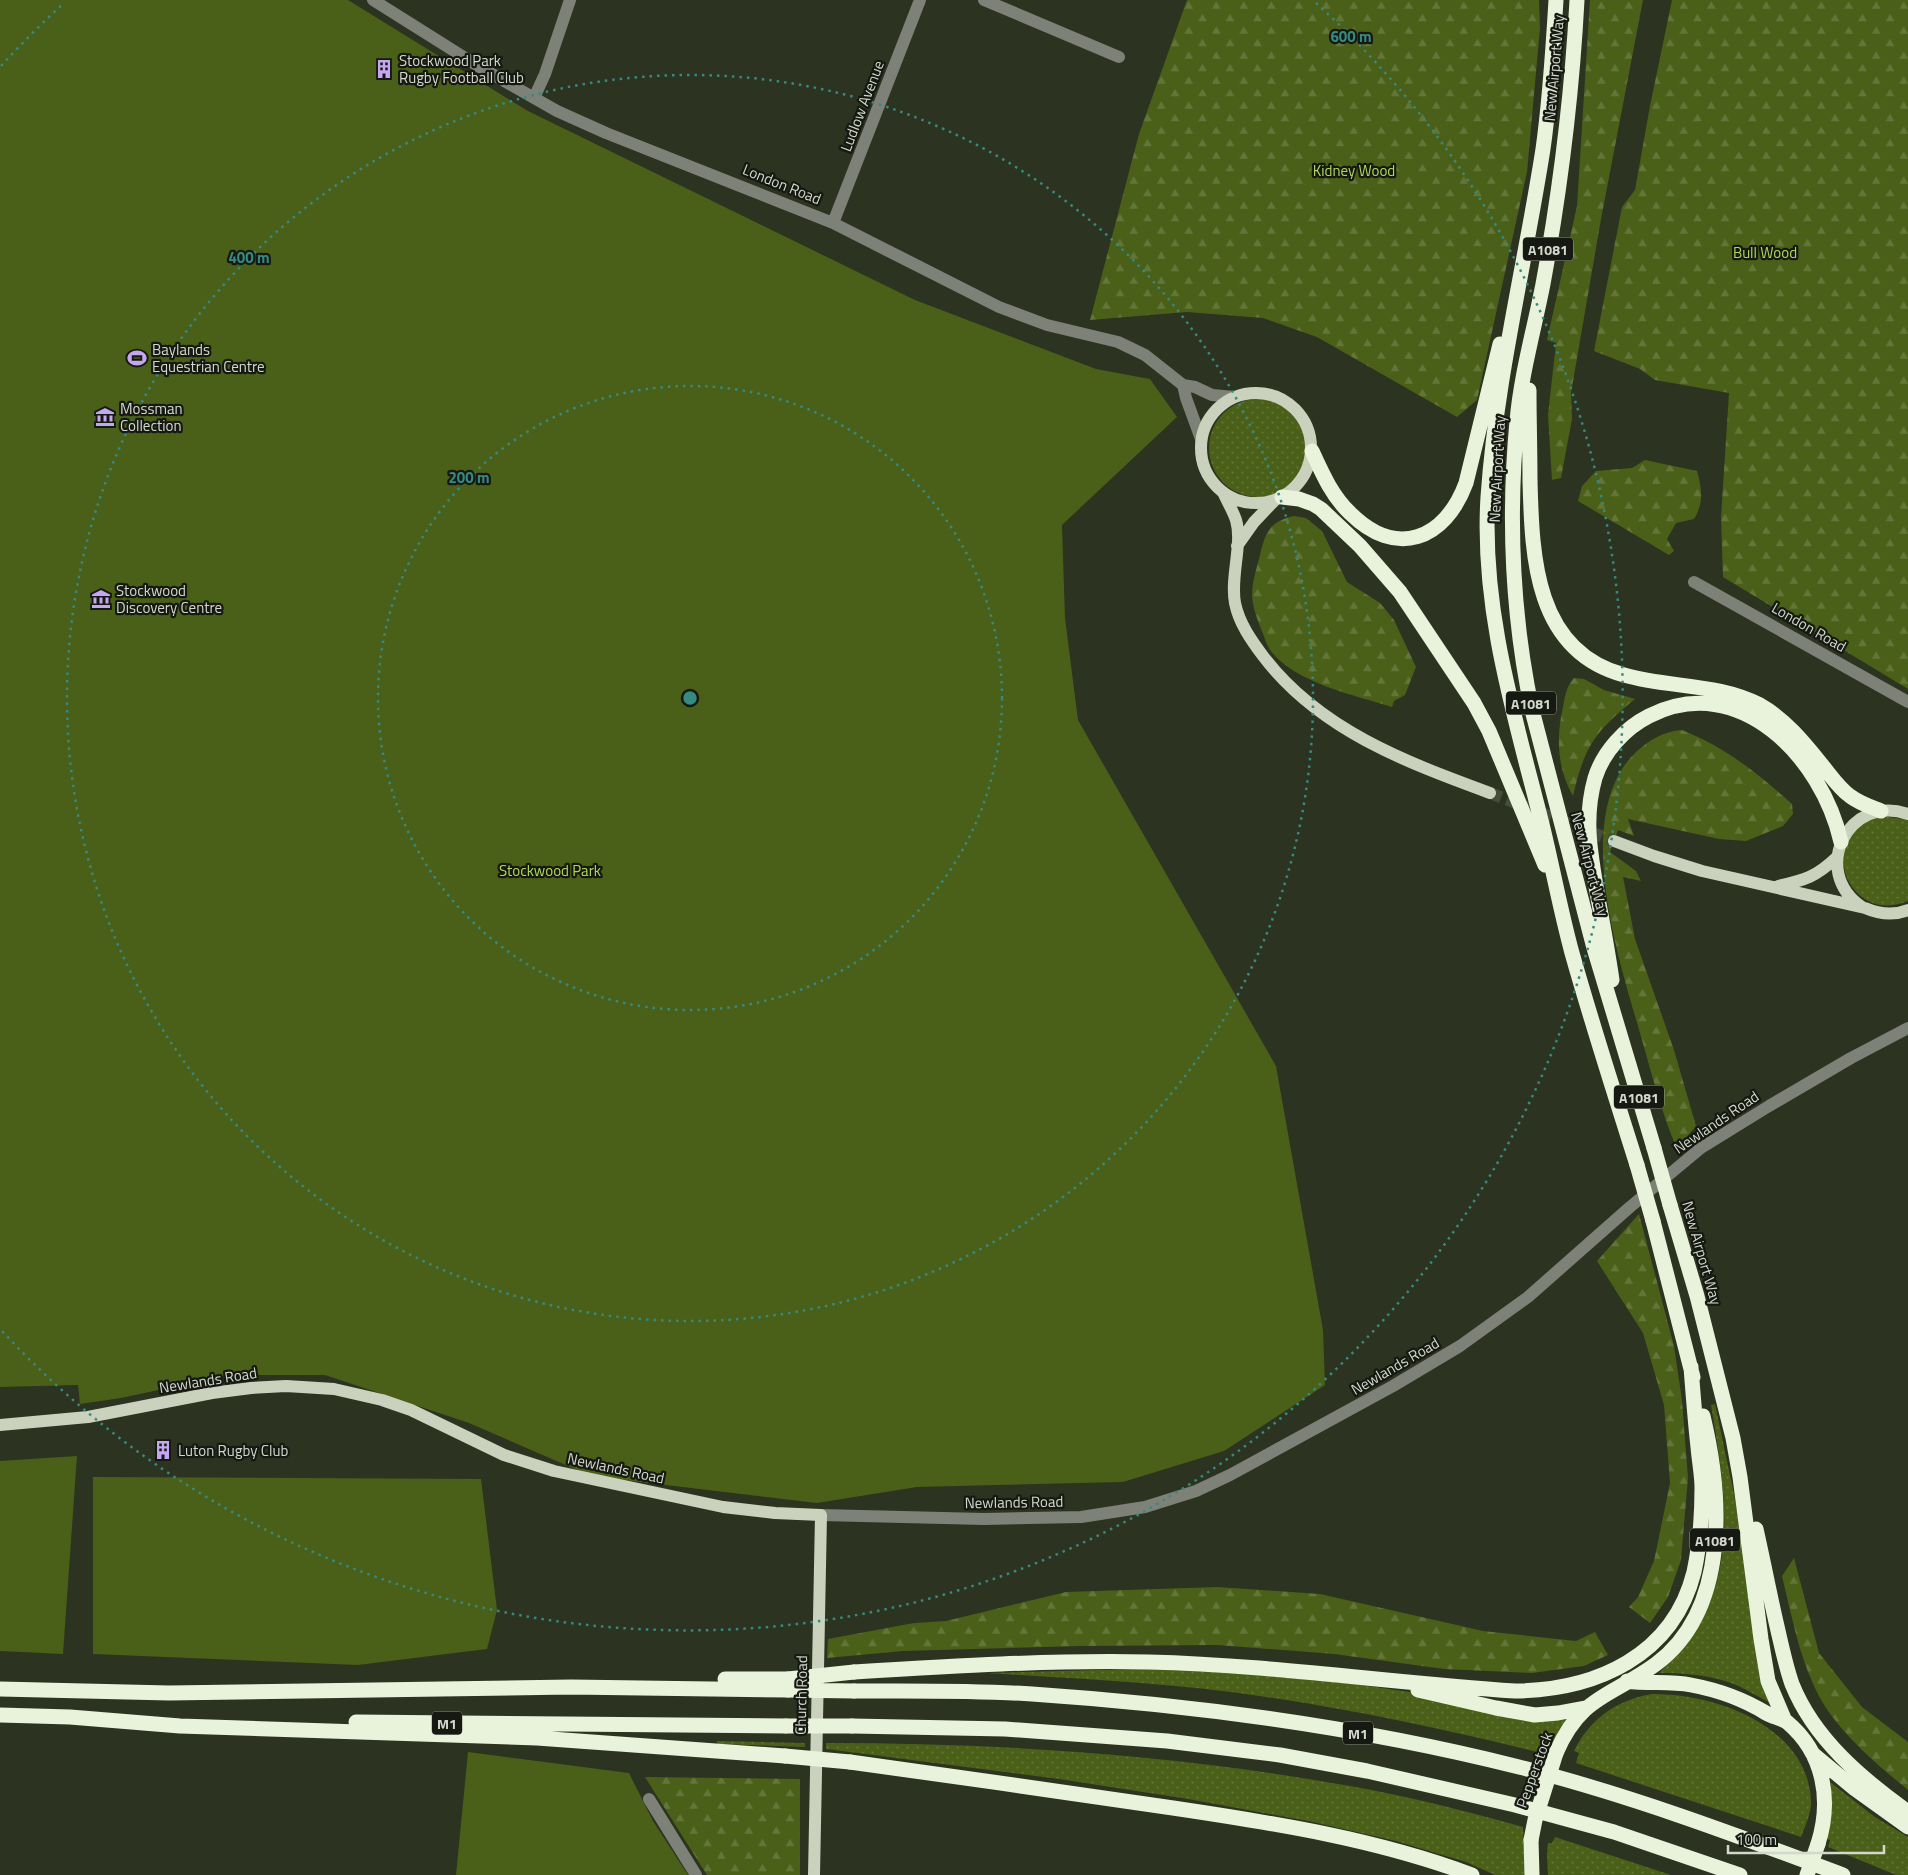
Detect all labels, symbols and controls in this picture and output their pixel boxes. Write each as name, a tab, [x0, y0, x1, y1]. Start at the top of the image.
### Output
street label: New Airport Way	[1538, 14, 1570, 122]
text: 600 m	[1330, 25, 1372, 48]
place label: Stockwood Park Rugby Football Club	[399, 49, 524, 89]
street label: Ludlow Avenue	[834, 57, 890, 155]
building icon: Stockwood Park Rugby Football Club	[373, 58, 395, 80]
street label: London Road	[739, 158, 825, 210]
park label: Kidney Wood	[1313, 159, 1395, 182]
road number: A1081	[1523, 238, 1573, 260]
park label: Bull Wood	[1733, 241, 1797, 264]
text: 400 m	[228, 246, 270, 269]
place label: Baylands Equestrian Centre	[152, 338, 265, 378]
sports icon: Baylands Equestrian Centre	[126, 347, 148, 369]
place label: Mossman Collection	[120, 397, 183, 437]
museum icon: Mossman Collection	[94, 406, 116, 428]
street label: New Airport Way	[1483, 415, 1511, 523]
text: 200 m	[448, 466, 490, 489]
place label: Stockwood Discovery Centre	[116, 579, 222, 619]
museum icon: Stockwood Discovery Centre	[90, 588, 112, 610]
street label: London Road	[1767, 596, 1851, 658]
centre of rings	[681, 689, 699, 707]
road number: A1081	[1506, 691, 1556, 714]
street label: New Airport Way	[1565, 809, 1615, 919]
park label: Stockwood Park	[499, 859, 601, 882]
street label: Newlands Road	[1669, 1085, 1763, 1159]
road number: A1081	[1614, 1086, 1664, 1108]
street label: New Airport Way	[1676, 1198, 1728, 1308]
street label: Newlands Road	[1347, 1331, 1443, 1401]
street label: Newlands Road	[157, 1361, 259, 1399]
building icon: Luton Rugby Club	[152, 1439, 174, 1461]
place label: Luton Rugby Club	[178, 1439, 288, 1462]
street label: Newlands Road	[565, 1446, 667, 1490]
street label: Newlands Road	[964, 1490, 1064, 1514]
road number: A1081	[1690, 1528, 1740, 1552]
street label: Church Road	[789, 1655, 813, 1735]
road number: M1	[432, 1712, 462, 1735]
road number: M1	[1343, 1722, 1373, 1745]
street label: Pepperstock	[1510, 1729, 1558, 1811]
scale bar	[1728, 1822, 1884, 1854]
text: 100 m	[1736, 1828, 1777, 1851]

